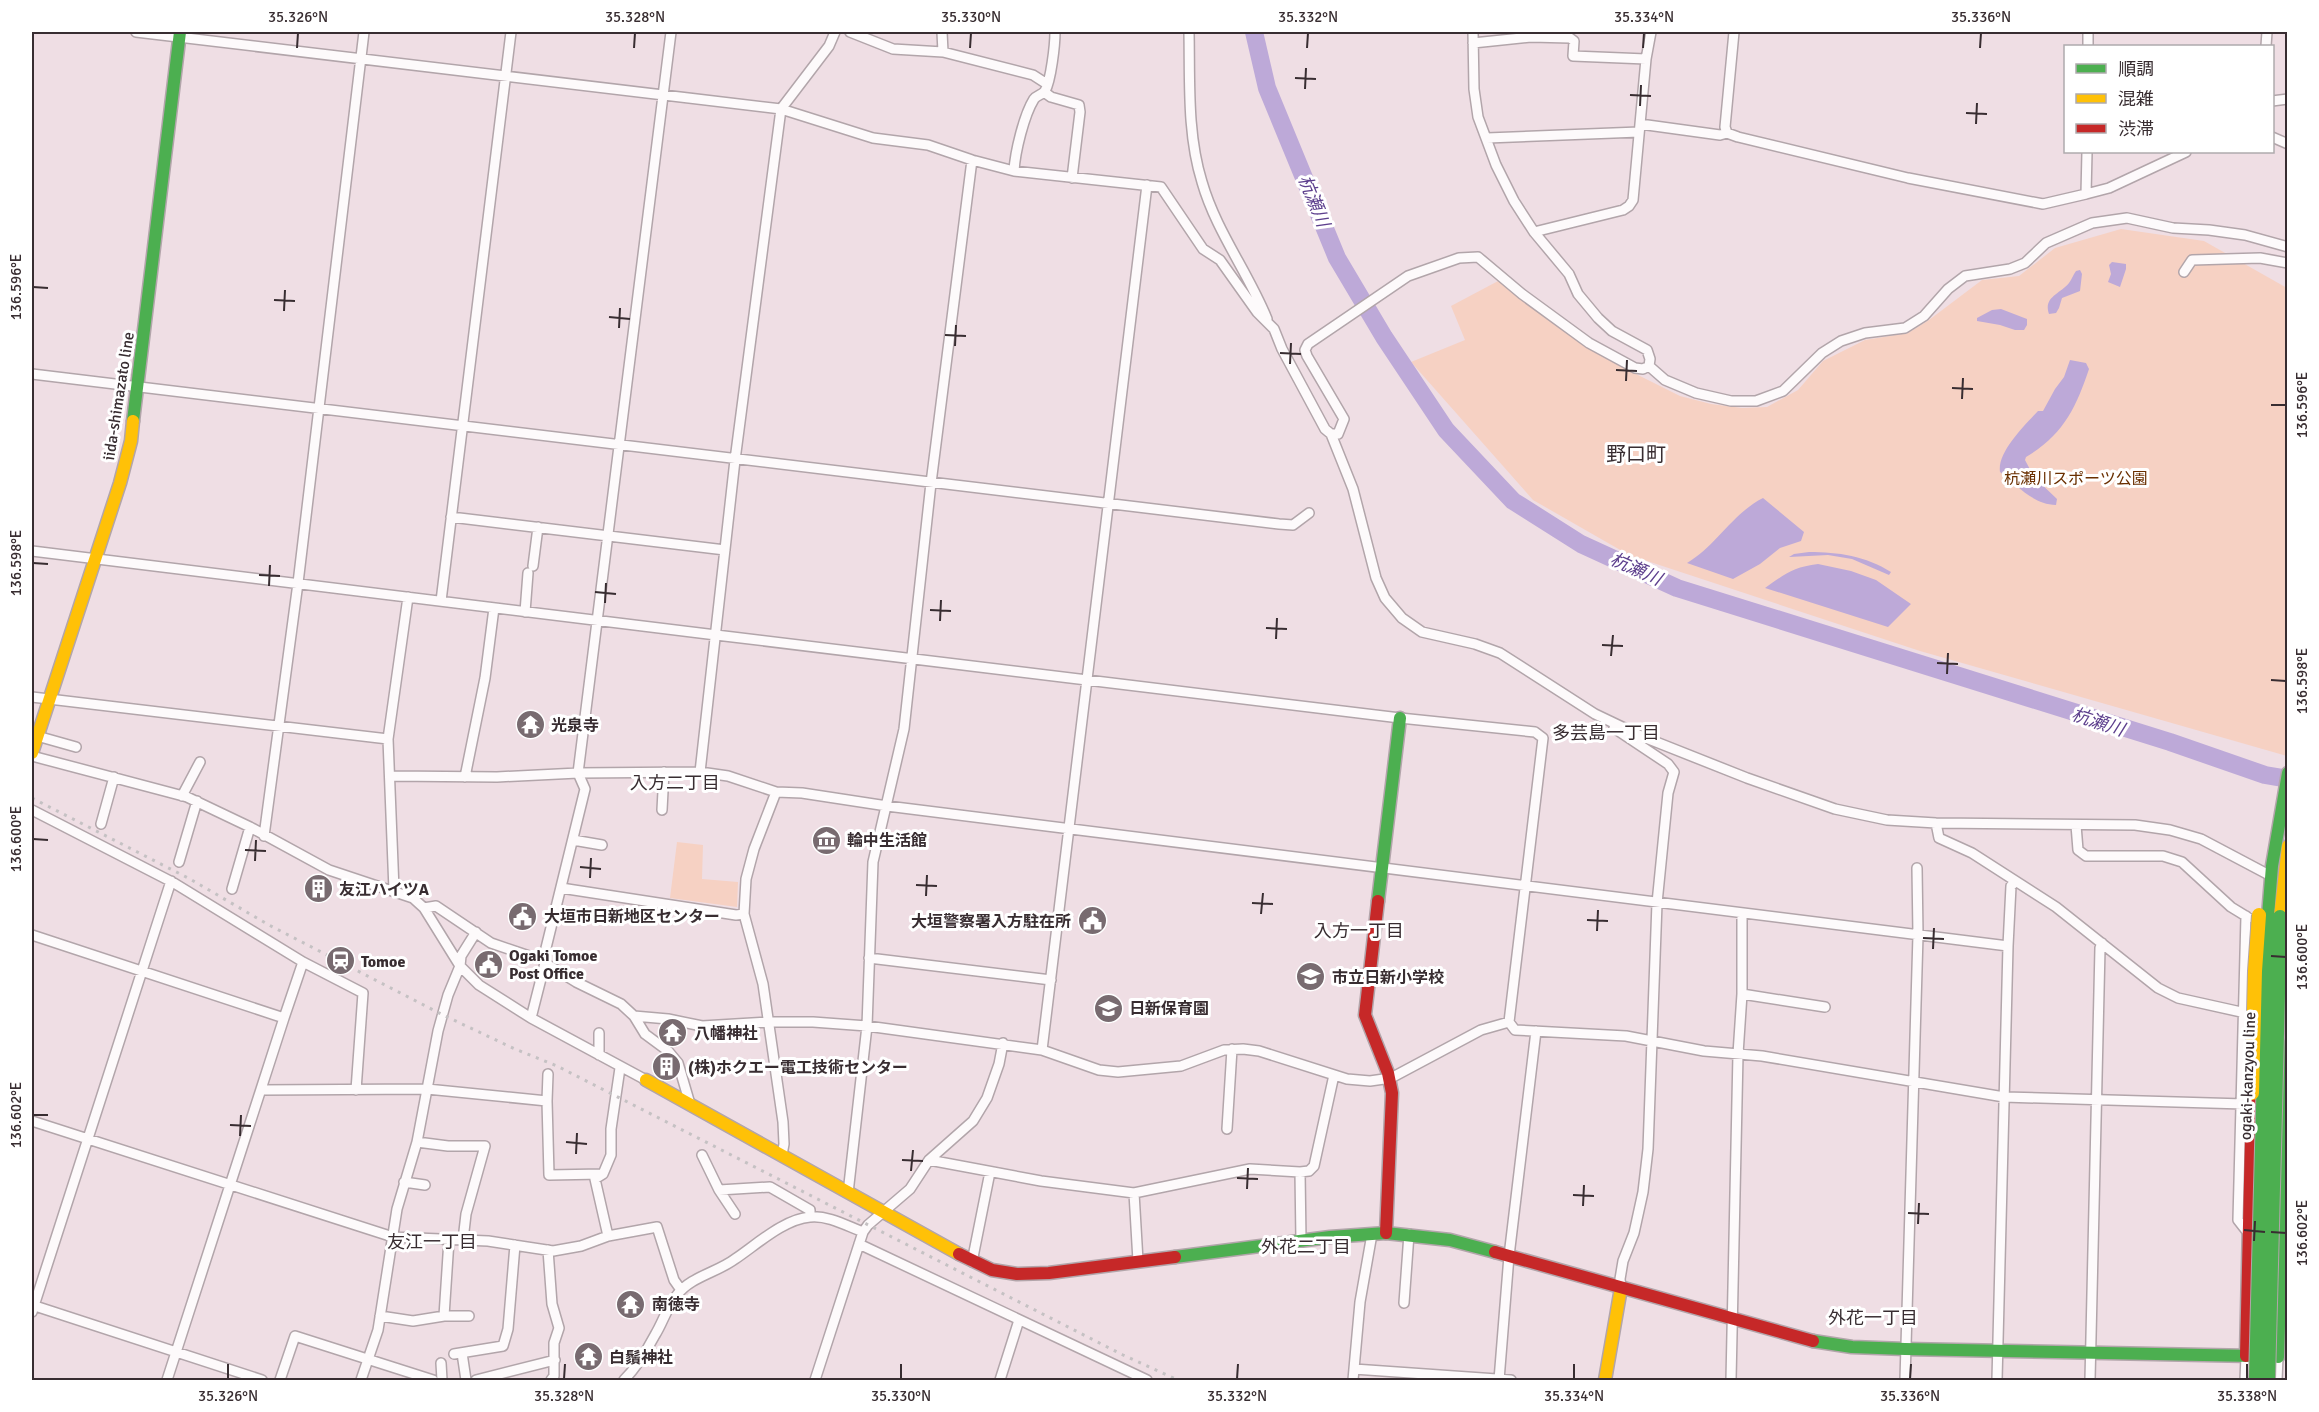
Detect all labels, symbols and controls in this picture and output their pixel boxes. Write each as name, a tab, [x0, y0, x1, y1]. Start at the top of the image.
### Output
text: 35.326°N	[268, 8, 328, 26]
text: 35.328°N	[605, 8, 665, 26]
text: 35.330°N	[941, 8, 1001, 26]
text: 35.332°N	[1278, 8, 1338, 26]
text: 35.334°N	[1614, 8, 1674, 26]
text: 35.336°N	[1951, 8, 2011, 26]
legend	[2064, 45, 2274, 153]
text: 順調	[2118, 58, 2154, 80]
text: 混雑	[2118, 88, 2154, 110]
text: 渋滞	[2118, 118, 2154, 140]
water label: 杭瀬川	[1294, 172, 1335, 232]
text: 136.596°E	[7, 254, 25, 320]
street label: iida-shimazato line	[99, 330, 139, 462]
text: 136.596°E	[2293, 372, 2311, 438]
district label: 野口町	[1606, 442, 1666, 467]
park label: 杭瀬川スポーツ公園	[2004, 469, 2148, 489]
text: 136.598°E	[7, 530, 25, 596]
water label: 杭瀬川	[1607, 548, 1667, 591]
text: 136.598°E	[2293, 648, 2311, 714]
water label: 杭瀬川	[2069, 703, 2129, 741]
temple icon: 光泉寺	[514, 709, 546, 741]
place label: 光泉寺	[551, 716, 599, 736]
district label: 多芸島一丁目	[1552, 722, 1660, 744]
district label: 入方二丁目	[630, 772, 720, 794]
text: 136.600°E	[7, 806, 25, 872]
museum icon: 輪中生活館	[810, 824, 842, 856]
place label: 輪中生活館	[847, 831, 927, 851]
building icon: 友江ハイツA	[302, 873, 334, 905]
place label: 友江ハイツA	[339, 880, 430, 900]
public building icon: 大垣市日新地区センター	[507, 900, 539, 932]
public building icon: 大垣警察署入方駐在所	[1076, 905, 1108, 937]
place label: 大垣市日新地区センター	[544, 907, 720, 927]
place label: 大垣警察署入方駐在所	[911, 912, 1071, 932]
district label: 入方一丁目	[1314, 920, 1404, 942]
text: 136.600°E	[2293, 924, 2311, 990]
station icon: Tomoe	[324, 945, 356, 977]
place label: Ogaki Tomoe Post Office	[509, 946, 597, 984]
public building icon: Ogaki Tomoe Post Office	[472, 948, 504, 980]
place label: Tomoe	[361, 952, 405, 972]
school or university icon: 市立日新小学校	[1295, 961, 1327, 993]
place label: 市立日新小学校	[1332, 968, 1444, 988]
school or university icon: 日新保育園	[1092, 992, 1124, 1024]
place label: 日新保育園	[1129, 999, 1209, 1019]
street label: ogaki-kanzyou line	[2236, 1012, 2260, 1141]
temple icon: 八幡神社	[657, 1017, 689, 1049]
place label: 八幡神社	[694, 1024, 758, 1044]
building icon: (株)ホクエー電工技術センター	[651, 1051, 683, 1083]
place label: (株)ホクエー電工技術センター	[688, 1058, 908, 1078]
text: 136.602°E	[7, 1082, 25, 1148]
text: 136.602°E	[2293, 1200, 2311, 1266]
district label: 友江一丁目	[387, 1231, 477, 1253]
district label: 外花二丁目	[1261, 1236, 1351, 1258]
temple icon: 南徳寺	[615, 1288, 647, 1320]
place label: 南徳寺	[652, 1295, 700, 1315]
district label: 外花一丁目	[1828, 1307, 1918, 1329]
temple icon: 白鬚神社	[572, 1341, 604, 1373]
place label: 白鬚神社	[609, 1348, 673, 1368]
text: 35.326°N	[198, 1387, 258, 1405]
text: 35.328°N	[534, 1387, 594, 1405]
text: 35.330°N	[871, 1387, 931, 1405]
text: 35.332°N	[1207, 1387, 1267, 1405]
text: 35.334°N	[1544, 1387, 1604, 1405]
text: 35.336°N	[1880, 1387, 1940, 1405]
text: 35.338°N	[2217, 1387, 2277, 1405]

